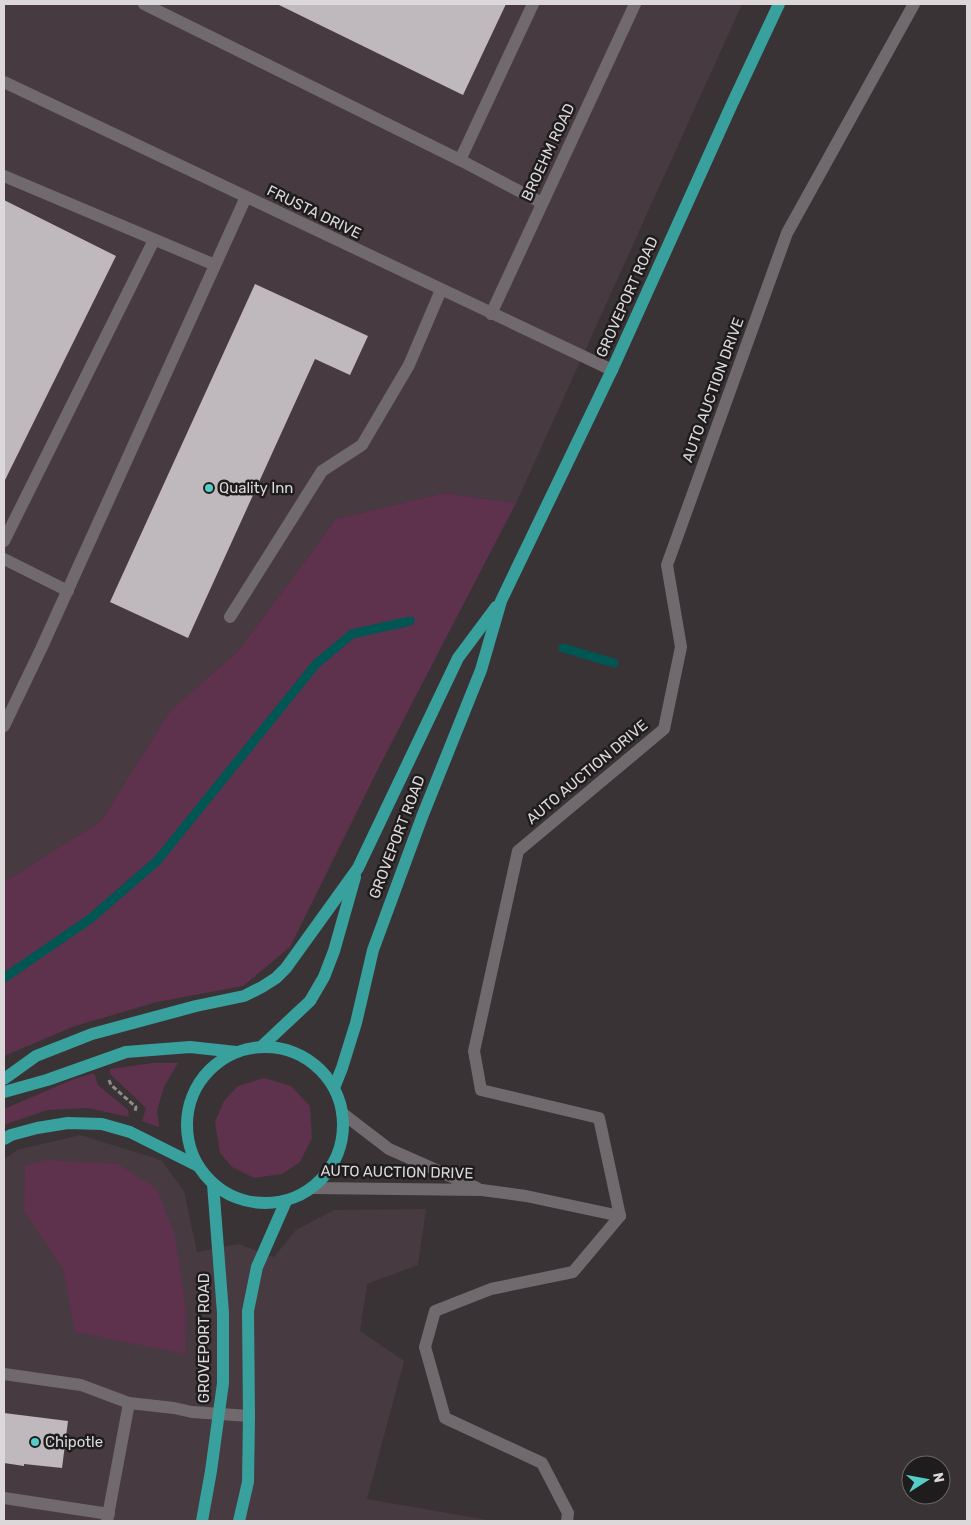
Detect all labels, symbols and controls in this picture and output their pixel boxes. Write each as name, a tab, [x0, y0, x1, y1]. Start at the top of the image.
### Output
street label: BROEHM ROAD	[518, 100, 578, 204]
street label: FRUSTA DRIVE	[264, 181, 364, 243]
street label: GROVEPORT ROAD	[592, 234, 662, 360]
street label: AUTO AUCTION DRIVE	[678, 315, 748, 465]
place label: Quality Inn	[219, 479, 293, 497]
marker: Quality Inn	[203, 482, 215, 494]
street label: AUTO AUCTION DRIVE	[523, 716, 651, 828]
street label: GROVEPORT ROAD	[365, 773, 429, 901]
street label: AUTO AUCTION DRIVE	[320, 1162, 474, 1182]
street label: GROVEPORT ROAD	[195, 1273, 213, 1403]
place label: Chipotle	[45, 1433, 103, 1451]
marker: Chipotle	[29, 1436, 41, 1448]
north arrow	[901, 1455, 951, 1505]
text: N	[929, 1471, 948, 1484]

